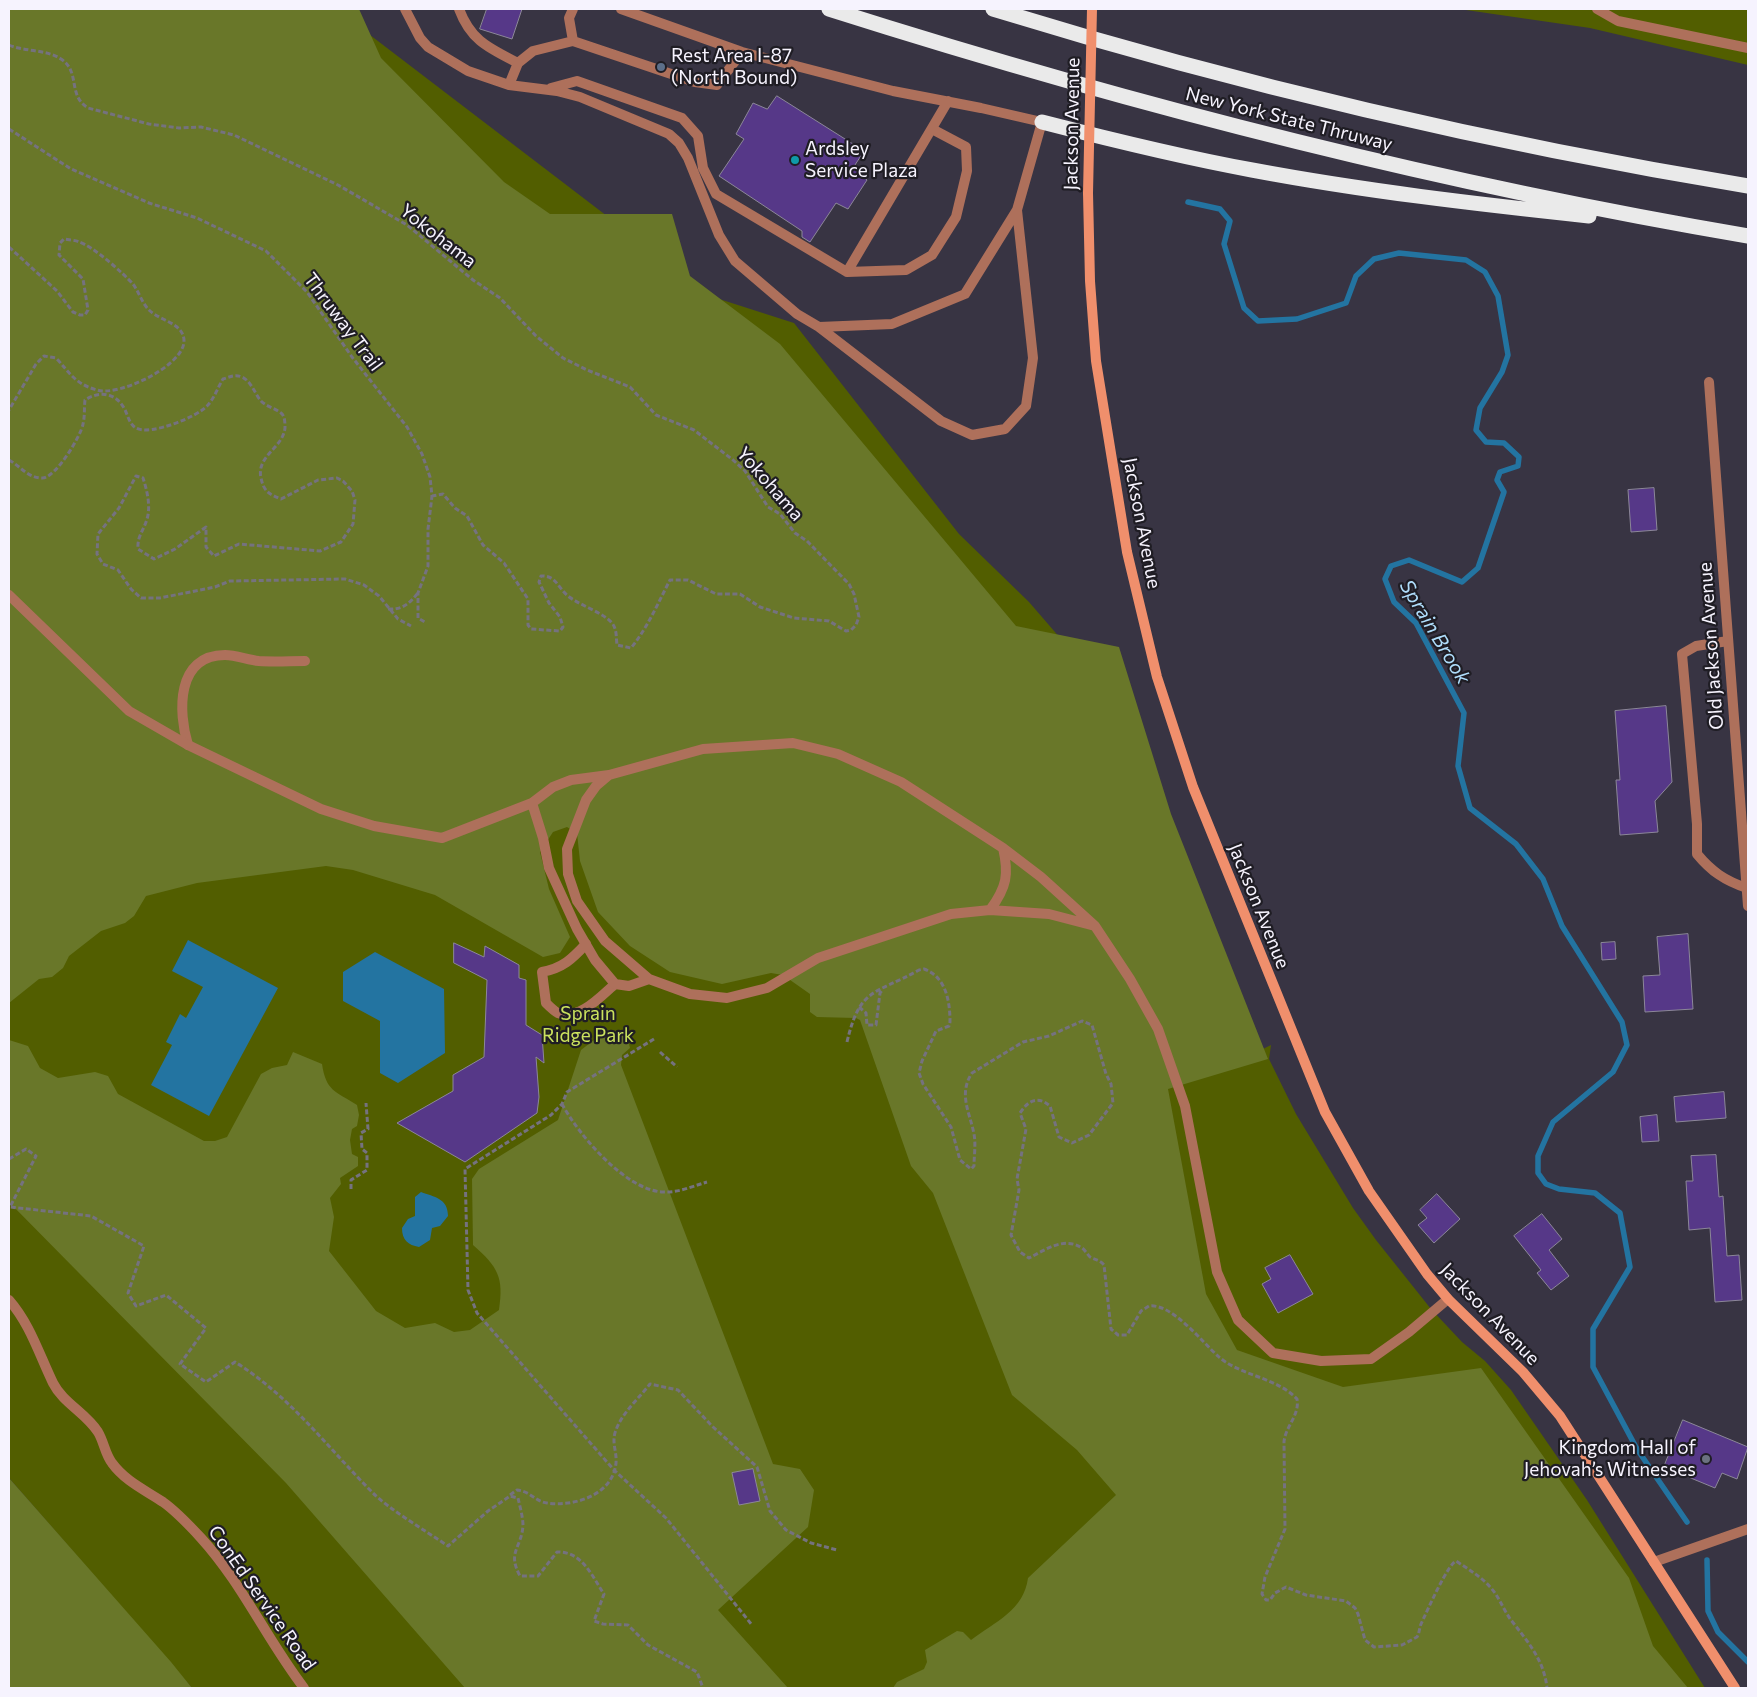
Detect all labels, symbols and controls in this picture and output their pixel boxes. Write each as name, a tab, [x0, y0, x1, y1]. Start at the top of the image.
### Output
place label: Rest Area I-87 (North Bound)	[671, 45, 797, 89]
street label: Jackson Avenue	[1059, 57, 1085, 191]
marker: Rest Area I-87 (North Bound)	[655, 61, 667, 73]
street label: New York State Thruway	[1183, 82, 1395, 156]
place label: Ardsley Service Plaza	[805, 138, 918, 182]
marker: Ardsley Service Plaza	[789, 154, 801, 166]
street label: Yokohama	[395, 199, 481, 273]
street label: Thruway Trail	[299, 268, 387, 376]
street label: Yokohama	[732, 442, 808, 526]
street label: Jackson Avenue	[1118, 456, 1166, 590]
street label: Old Jackson Avenue	[1694, 561, 1728, 731]
water label: Sprain Brook	[1394, 575, 1476, 689]
street label: Jackson Avenue	[1224, 840, 1294, 972]
park label: Sprain Ridge Park	[542, 1003, 634, 1047]
street label: Jackson Avenue	[1436, 1258, 1544, 1370]
place label: Kingdom Hall of Jehovah’s Witnesses	[1524, 1437, 1696, 1481]
marker: Kingdom Hall of Jehovah’s Witnesses	[1700, 1453, 1712, 1465]
street label: ConEd Service Road	[203, 1521, 321, 1675]

